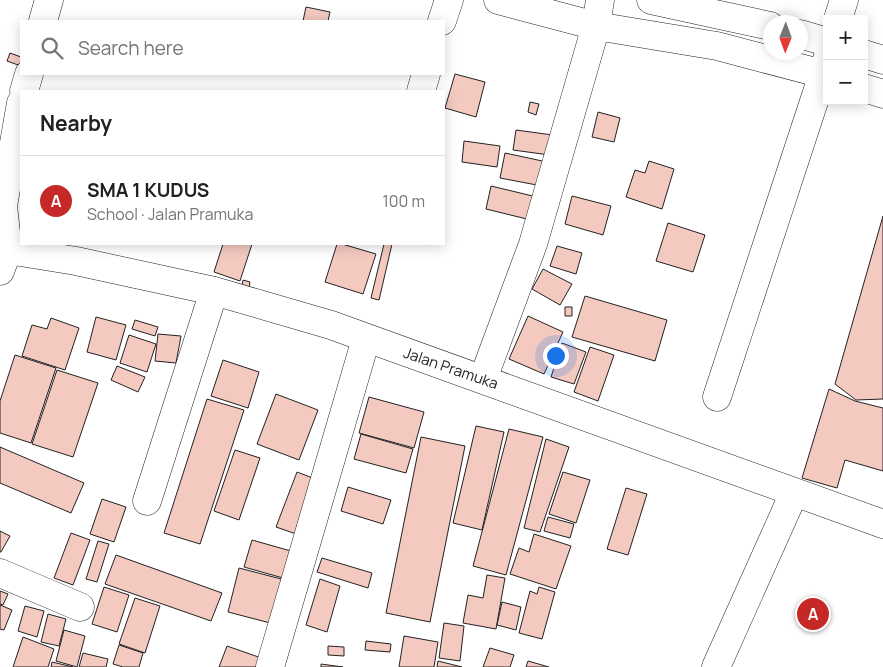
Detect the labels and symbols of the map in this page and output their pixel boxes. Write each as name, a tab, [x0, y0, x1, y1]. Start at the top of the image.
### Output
north arrow	[763, 15, 808, 60]
street label: Jalan Pramuka	[401, 342, 501, 394]
your location	[543, 343, 569, 369]
pin: A	[797, 595, 829, 633]

